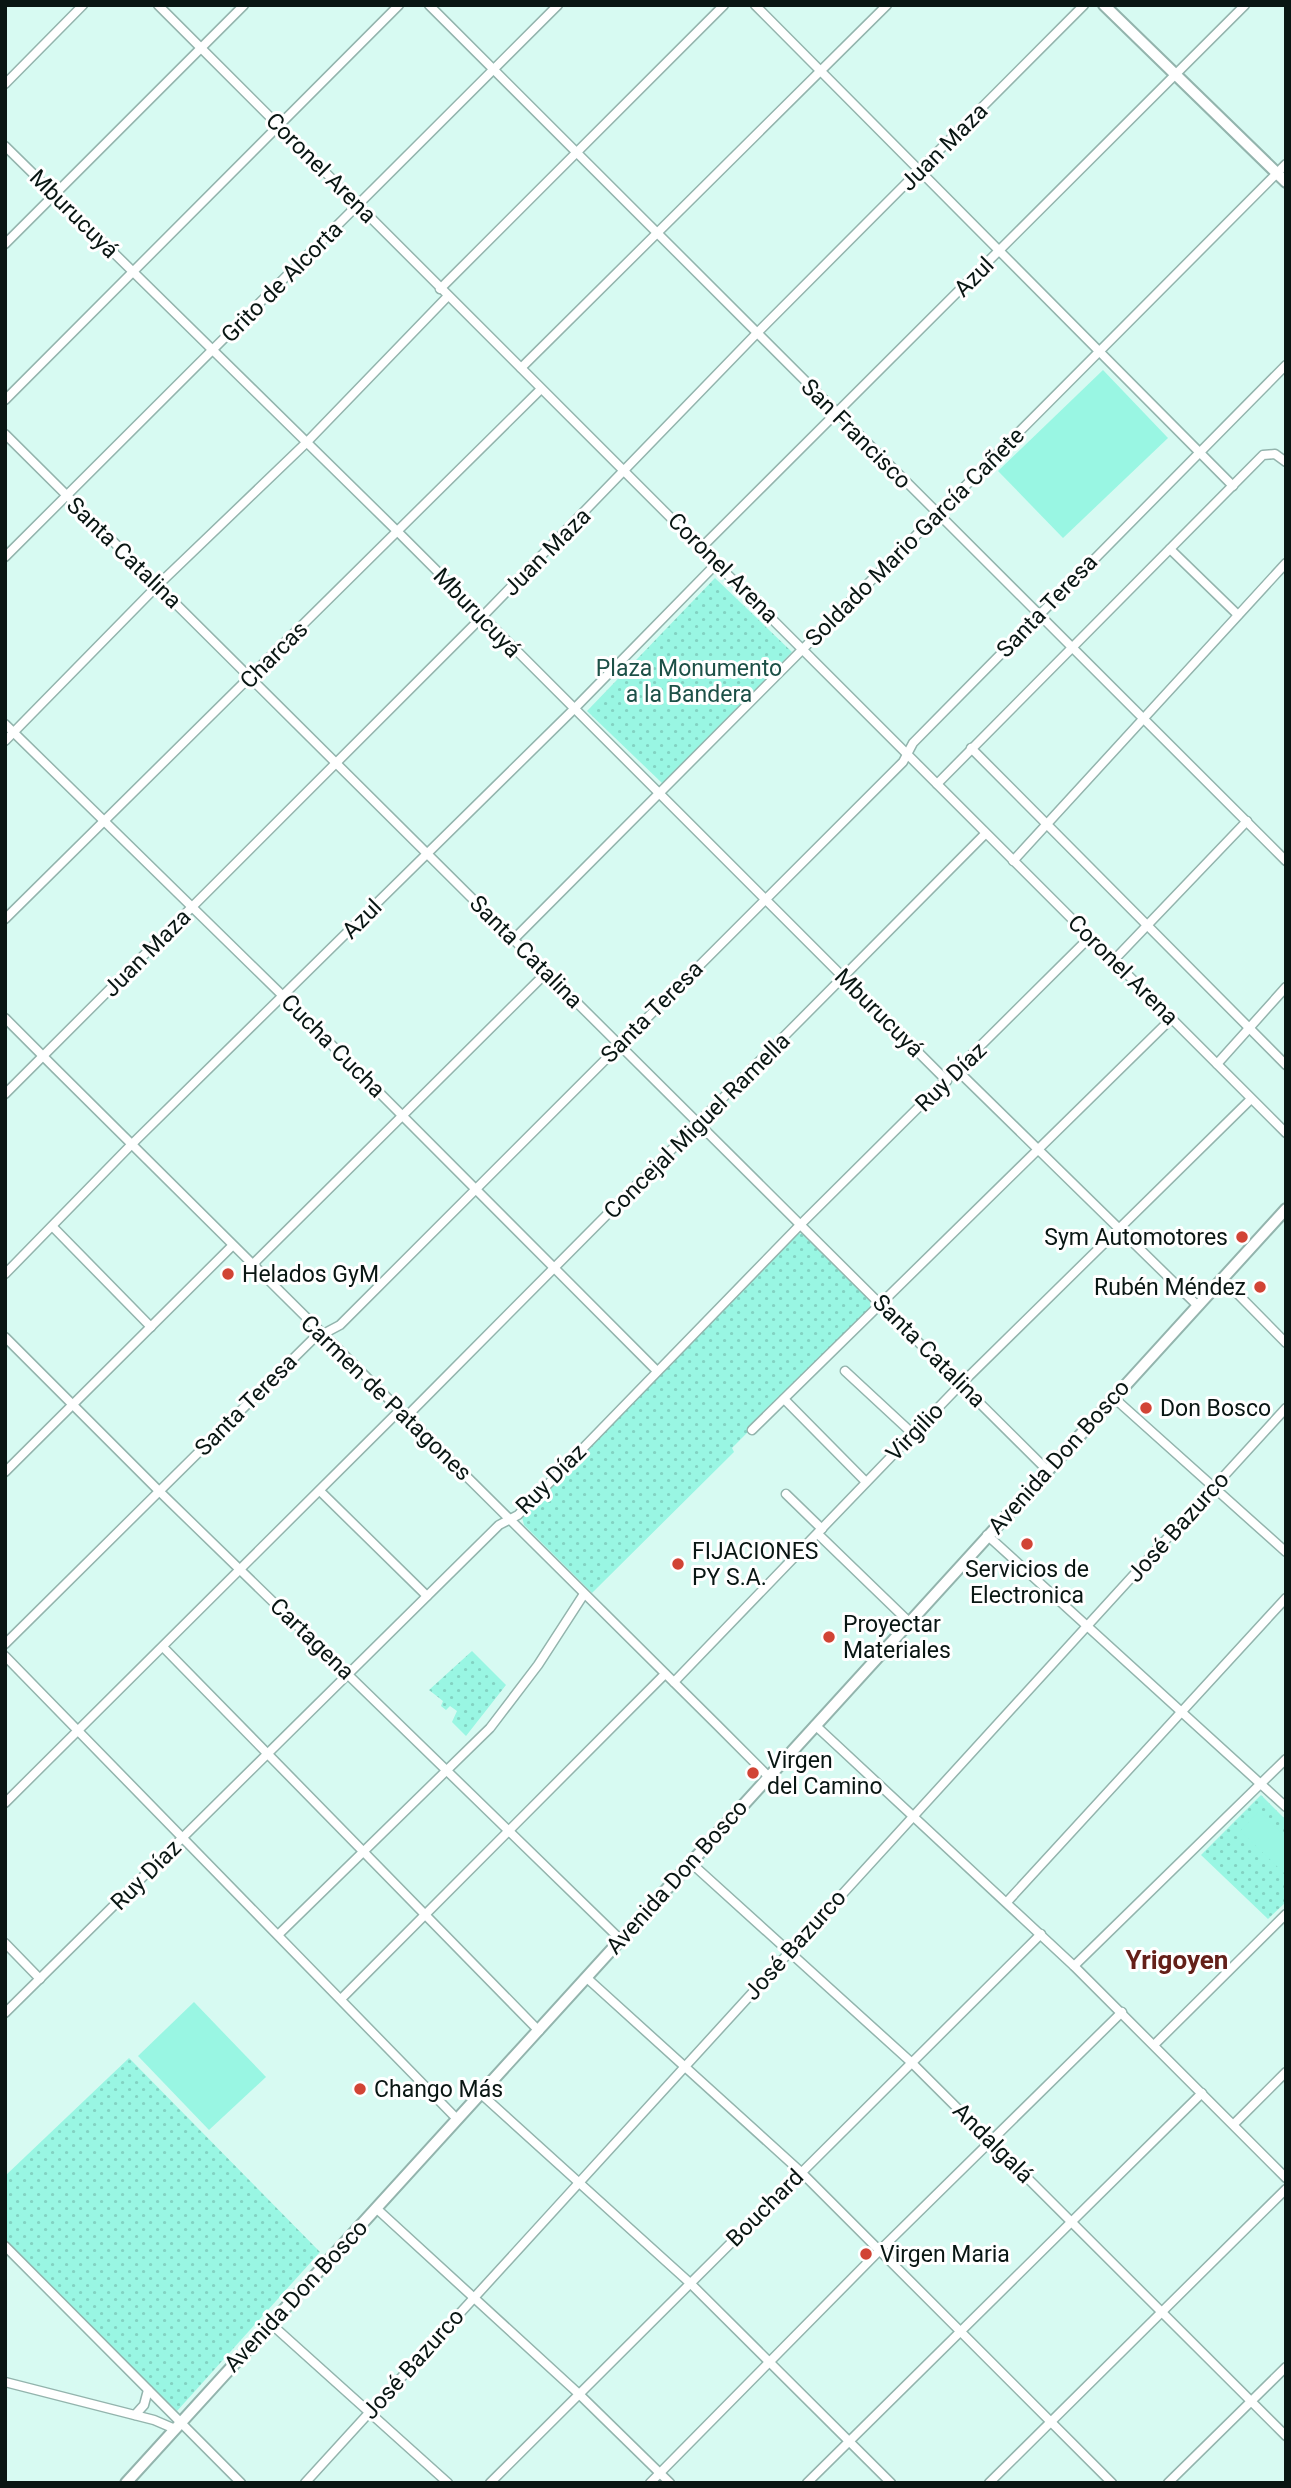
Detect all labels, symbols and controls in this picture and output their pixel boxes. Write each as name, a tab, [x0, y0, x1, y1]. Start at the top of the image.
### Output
street label: Juan Maza	[895, 98, 993, 196]
street label: Coronel Arena	[260, 107, 382, 229]
street label: Mburucuyá	[24, 164, 124, 264]
street label: Grito de Alcorta	[216, 216, 348, 348]
street label: Azul	[949, 252, 999, 302]
street label: San Francisco	[795, 373, 917, 495]
street label: Soldado Mario García Cañete	[800, 422, 1030, 652]
street label: Santa Catalina	[61, 492, 187, 614]
street label: Juan Maza	[498, 503, 596, 601]
street label: Coronel Arena	[662, 507, 784, 629]
street label: Santa Teresa	[991, 549, 1103, 663]
street label: Mburucuyá	[428, 563, 526, 663]
street label: Charcas	[235, 616, 313, 694]
park label: Plaza Monumento a la Bandera	[596, 655, 782, 708]
street label: Santa Catalina	[464, 890, 588, 1014]
street label: Azul	[337, 894, 387, 944]
street label: Juan Maza	[98, 904, 196, 1002]
street label: Coronel Arena	[1062, 909, 1184, 1031]
street label: Santa Teresa	[595, 955, 709, 1069]
street label: Mburucuyá	[829, 963, 929, 1063]
street label: Cucha Cucha	[276, 989, 390, 1103]
street label: Concejal Miguel Ramella	[598, 1027, 796, 1225]
street label: Ruy Díaz	[910, 1037, 992, 1117]
place label: Sym Automotores	[1044, 1224, 1228, 1251]
marker: Sym Automotores	[1234, 1229, 1250, 1245]
place label: Helados GyM	[242, 1261, 379, 1288]
marker: Helados GyM	[220, 1266, 236, 1282]
place label: Rubén Méndez	[1094, 1274, 1246, 1301]
marker: Rubén Méndez	[1252, 1279, 1268, 1295]
street label: Santa Catalina	[867, 1289, 991, 1413]
street label: Carmen de Patagones	[295, 1310, 477, 1486]
street label: Santa Teresa	[189, 1348, 303, 1462]
street label: Avenida Don Bosco	[983, 1374, 1135, 1540]
place label: Don Bosco	[1160, 1395, 1271, 1422]
street label: Virgilio	[881, 1397, 949, 1467]
marker: Don Bosco	[1138, 1400, 1154, 1416]
street label: Ruy Díaz	[510, 1438, 592, 1520]
street label: José Bazurco	[1121, 1466, 1235, 1588]
marker: Servicios de Electronica	[1019, 1536, 1035, 1552]
place label: FIJACIONES PY S.A.	[692, 1538, 818, 1591]
marker: FIJACIONES PY S.A.	[670, 1556, 686, 1572]
place label: Servicios de Electronica	[965, 1556, 1089, 1609]
street label: Cartagena	[264, 1592, 360, 1686]
place label: Proyectar Materiales	[843, 1611, 951, 1664]
marker: Proyectar Materiales	[821, 1629, 837, 1645]
place label: Virgen del Camino	[767, 1747, 883, 1800]
marker: Virgen del Camino	[745, 1765, 761, 1781]
street label: Avenida Don Bosco	[601, 1794, 753, 1960]
street label: Ruy Díaz	[105, 1834, 187, 1916]
street label: José Bazurco	[738, 1884, 852, 2006]
district label: Yrigoyen	[1126, 1945, 1228, 1975]
place label: Chango Más	[374, 2076, 503, 2103]
marker: Chango Más	[352, 2081, 368, 2097]
street label: Andalgalá	[947, 2097, 1039, 2189]
street label: Bouchard	[721, 2164, 809, 2252]
street label: Avenida Don Bosco	[219, 2214, 373, 2378]
place label: Virgen Maria	[880, 2241, 1010, 2268]
marker: Virgen Maria	[858, 2246, 874, 2262]
street label: José Bazurco	[356, 2303, 470, 2425]

